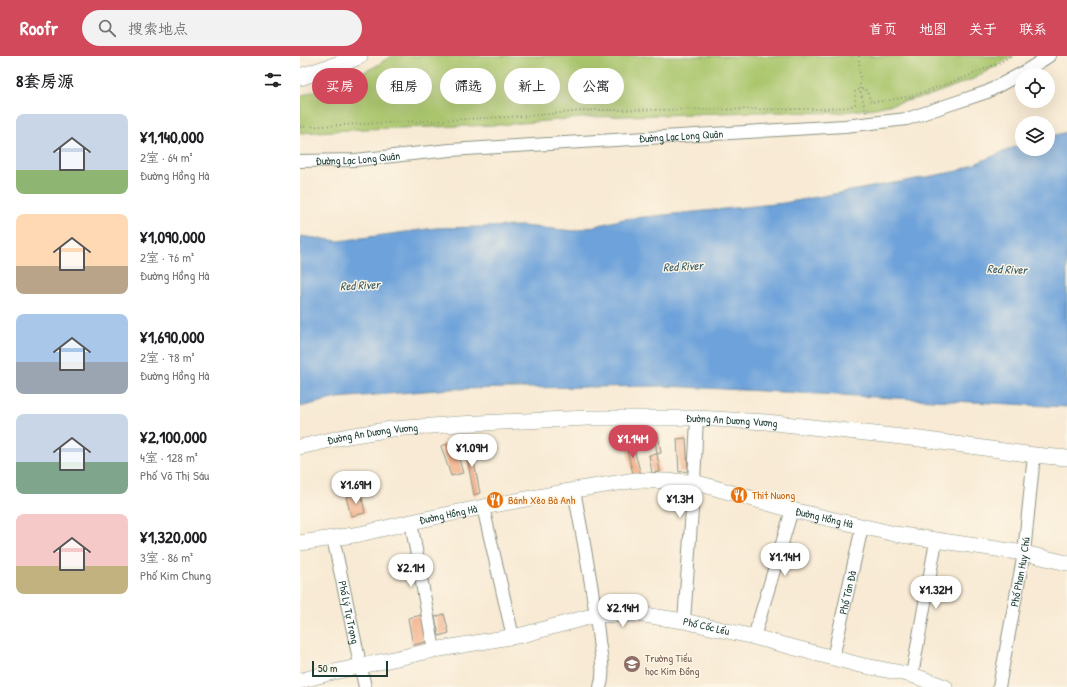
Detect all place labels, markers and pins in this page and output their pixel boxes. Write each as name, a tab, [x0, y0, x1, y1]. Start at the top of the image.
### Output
pin: ¥1.14M	[600, 425, 666, 459]
pin: ¥1.09M	[439, 434, 505, 468]
pin: ¥1.69M	[323, 471, 389, 505]
pin: ¥1.3M	[652, 485, 708, 519]
restaurant icon: Thit Nuong	[729, 485, 749, 505]
place label: Thit Nuong	[752, 488, 795, 502]
restaurant icon: Bánh Xèo Bà Anh	[485, 490, 505, 510]
place label: Bánh Xèo Bà Anh	[508, 493, 576, 507]
pin: ¥1.14M	[752, 543, 818, 577]
pin: ¥2.1M	[383, 554, 439, 588]
pin: ¥1.32M	[903, 576, 969, 610]
pin: ¥2.14M	[590, 594, 656, 628]
place label: Trường Tiểu học Kim Đồng	[645, 651, 700, 678]
school or university icon: Trường Tiểu học Kim Đồng	[622, 654, 642, 674]

